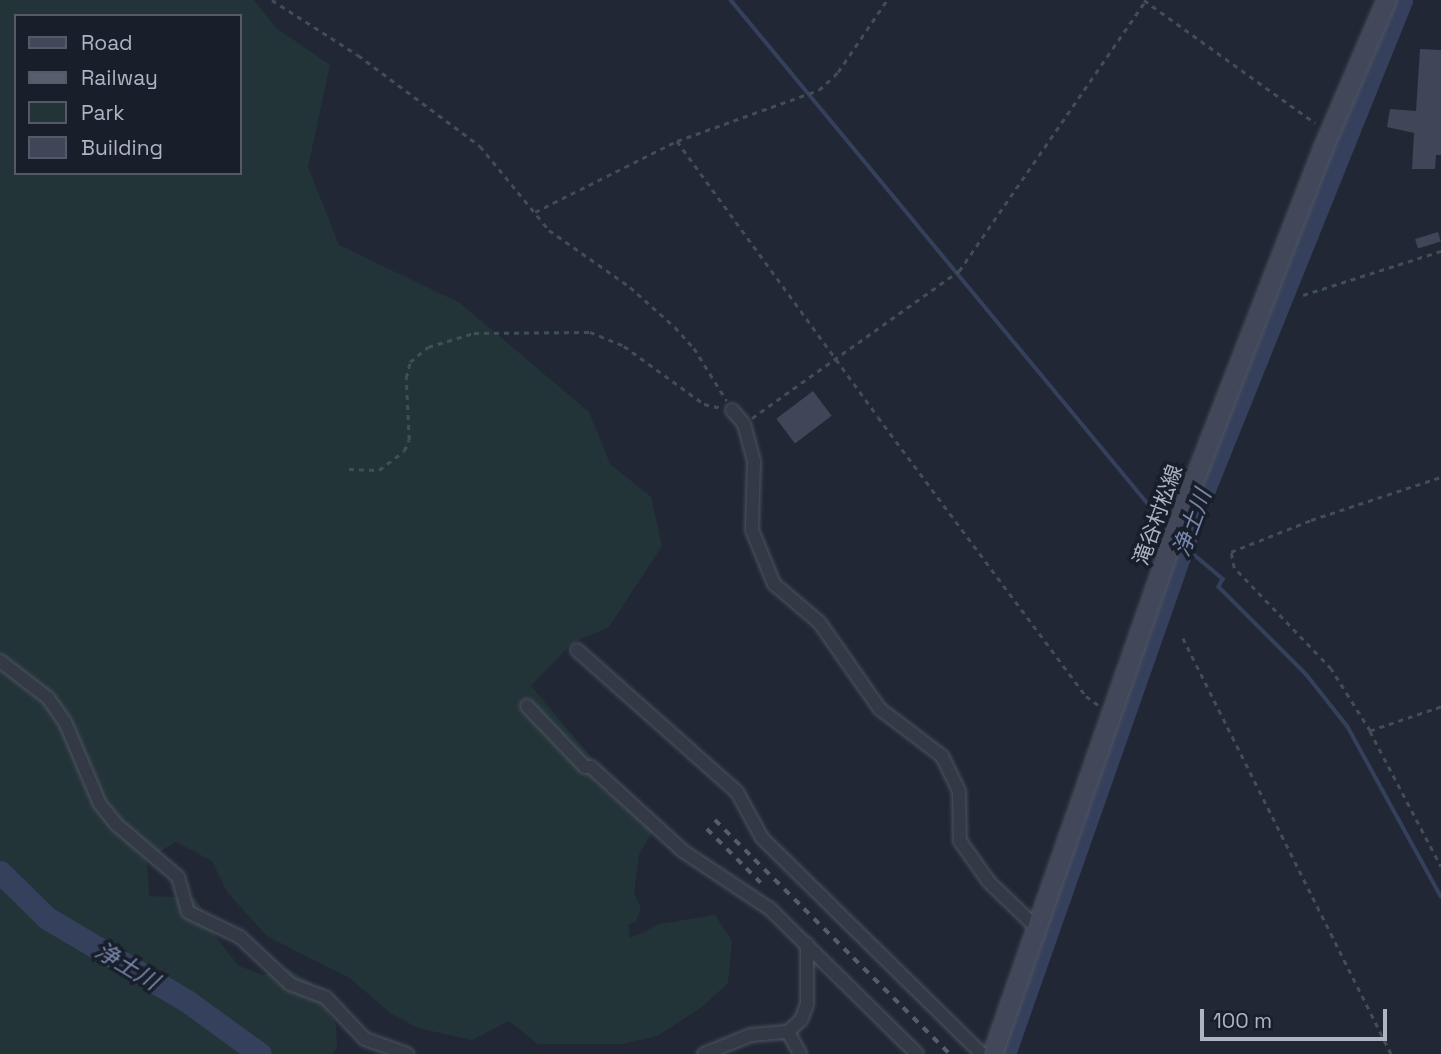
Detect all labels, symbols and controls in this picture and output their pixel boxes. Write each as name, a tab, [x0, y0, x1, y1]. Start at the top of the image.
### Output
legend	[14, 14, 242, 175]
text: Road	[81, 29, 133, 56]
text: Railway	[81, 64, 158, 91]
text: Park	[81, 99, 125, 126]
text: Building	[81, 134, 163, 161]
street label: 滝谷村松線	[1128, 461, 1188, 569]
water label: 浄土川	[1167, 486, 1217, 560]
water label: 浄土川	[90, 936, 164, 996]
scale bar	[1203, 995, 1390, 1038]
text: 100 m	[1213, 1007, 1272, 1034]

